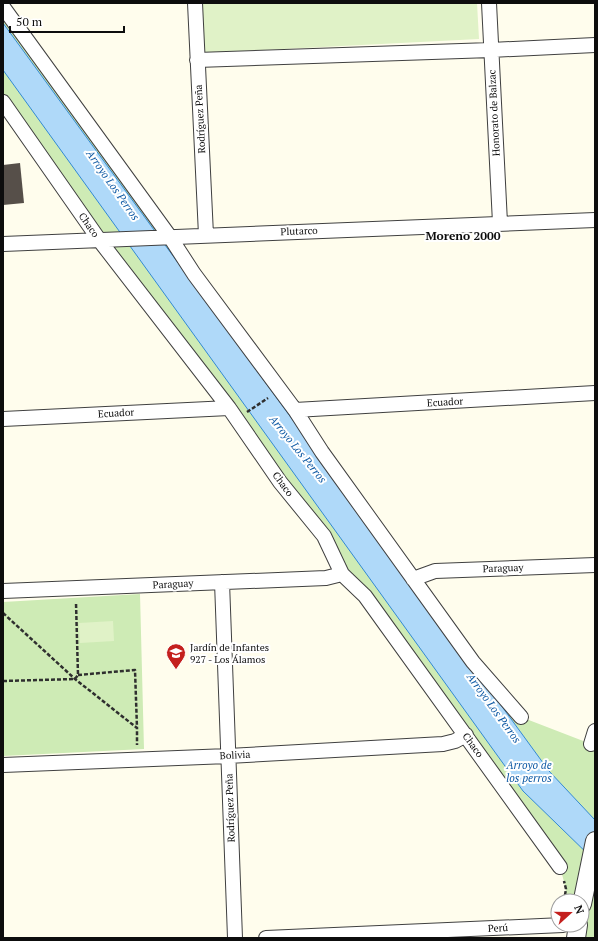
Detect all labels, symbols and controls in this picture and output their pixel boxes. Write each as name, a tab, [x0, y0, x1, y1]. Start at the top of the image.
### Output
scale bar	[10, 8, 124, 34]
text: 50 m	[16, 14, 43, 29]
street label: Honorato de Balzac	[485, 69, 503, 157]
street label: Rodríguez Peña	[192, 84, 208, 154]
water label: Arroyo Los Perros	[83, 146, 143, 223]
street label: Chaco	[76, 210, 102, 240]
street label: Plutarco	[280, 224, 318, 238]
district label: Moreno 2000	[425, 228, 501, 243]
street label: Ecuador	[427, 395, 464, 409]
street label: Ecuador	[98, 406, 135, 420]
water label: Arroyo Los Perros	[266, 411, 330, 486]
street label: Chaco	[270, 469, 297, 499]
street label: Paraguay	[482, 561, 525, 575]
street label: Paraguay	[152, 576, 195, 592]
place label: Jardín de Infantes 927 - Los Álamos	[190, 641, 269, 666]
school or university icon: Jardín de Infantes 927 - Los Álamos	[165, 642, 187, 670]
water label: Arroyo Los Perros	[463, 669, 524, 746]
street label: Chaco	[460, 730, 487, 760]
street label: Bolivia	[219, 748, 251, 762]
water label: Arroyo de los perros	[505, 758, 552, 785]
street label: Rodríguez Peña	[222, 773, 238, 843]
north arrow	[550, 893, 590, 933]
text: N	[571, 903, 588, 916]
street label: Perú	[488, 921, 509, 935]

